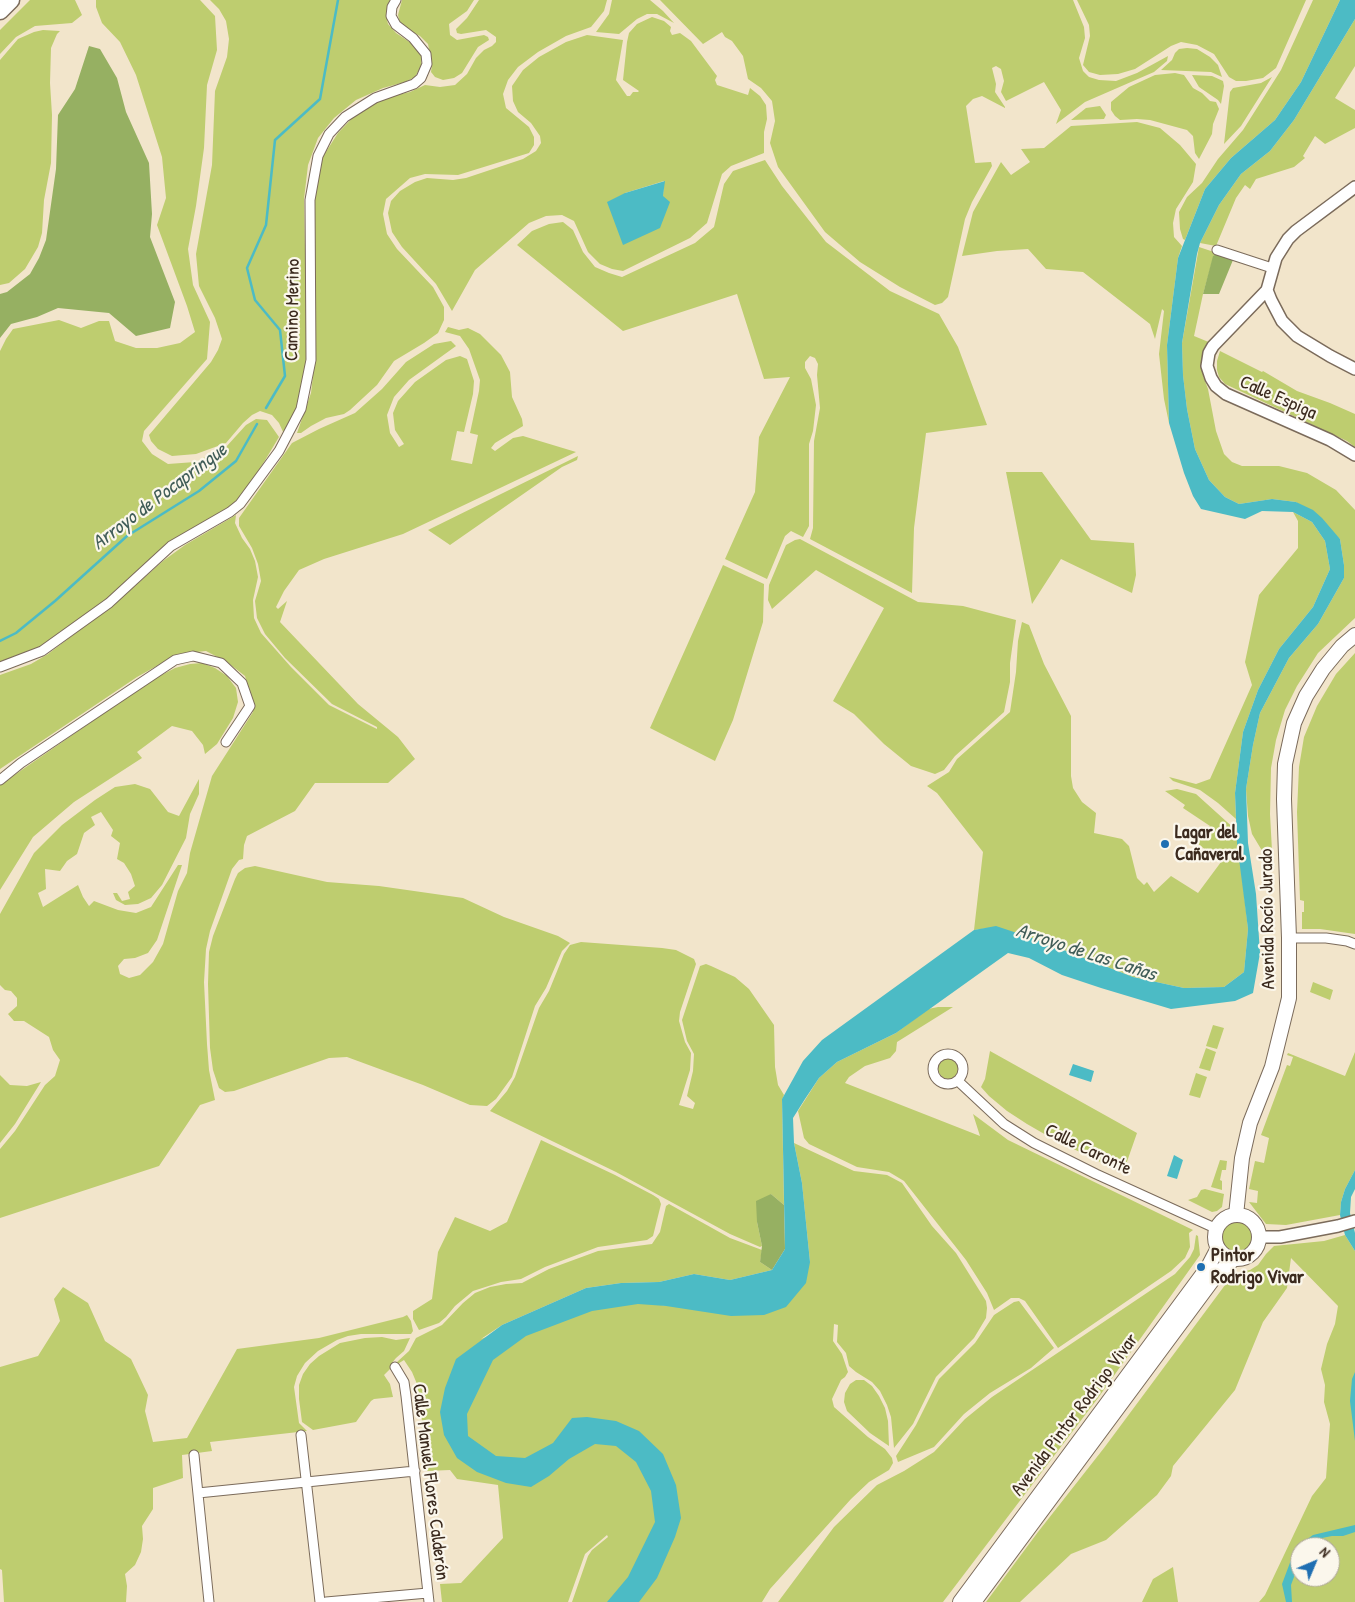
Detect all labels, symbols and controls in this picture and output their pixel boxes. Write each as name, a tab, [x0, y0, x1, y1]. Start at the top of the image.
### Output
street label: Camino Merino	[281, 259, 305, 361]
street label: Calle Espiga	[1236, 371, 1320, 425]
water label: Arroyo de Pocapringue	[88, 438, 232, 556]
place label: Lagar del Cañaveral	[1175, 822, 1244, 866]
marker: Lagar del Cañaveral	[1159, 838, 1171, 850]
street label: Avenida Rocío Jurado	[1255, 848, 1281, 990]
water label: Arroyo de Las Cañas	[1013, 919, 1159, 987]
street label: Calle Caronte	[1041, 1119, 1135, 1181]
place label: Pintor Rodrigo Vivar	[1211, 1245, 1304, 1289]
marker: Pintor Rodrigo Vivar	[1195, 1261, 1207, 1273]
street label: Avenida Pintor Rodrigo Vivar	[1006, 1329, 1144, 1501]
street label: Calle Manuel Flores Calderón	[407, 1382, 453, 1582]
north arrow	[1290, 1537, 1340, 1587]
text: N	[1316, 1542, 1335, 1561]

